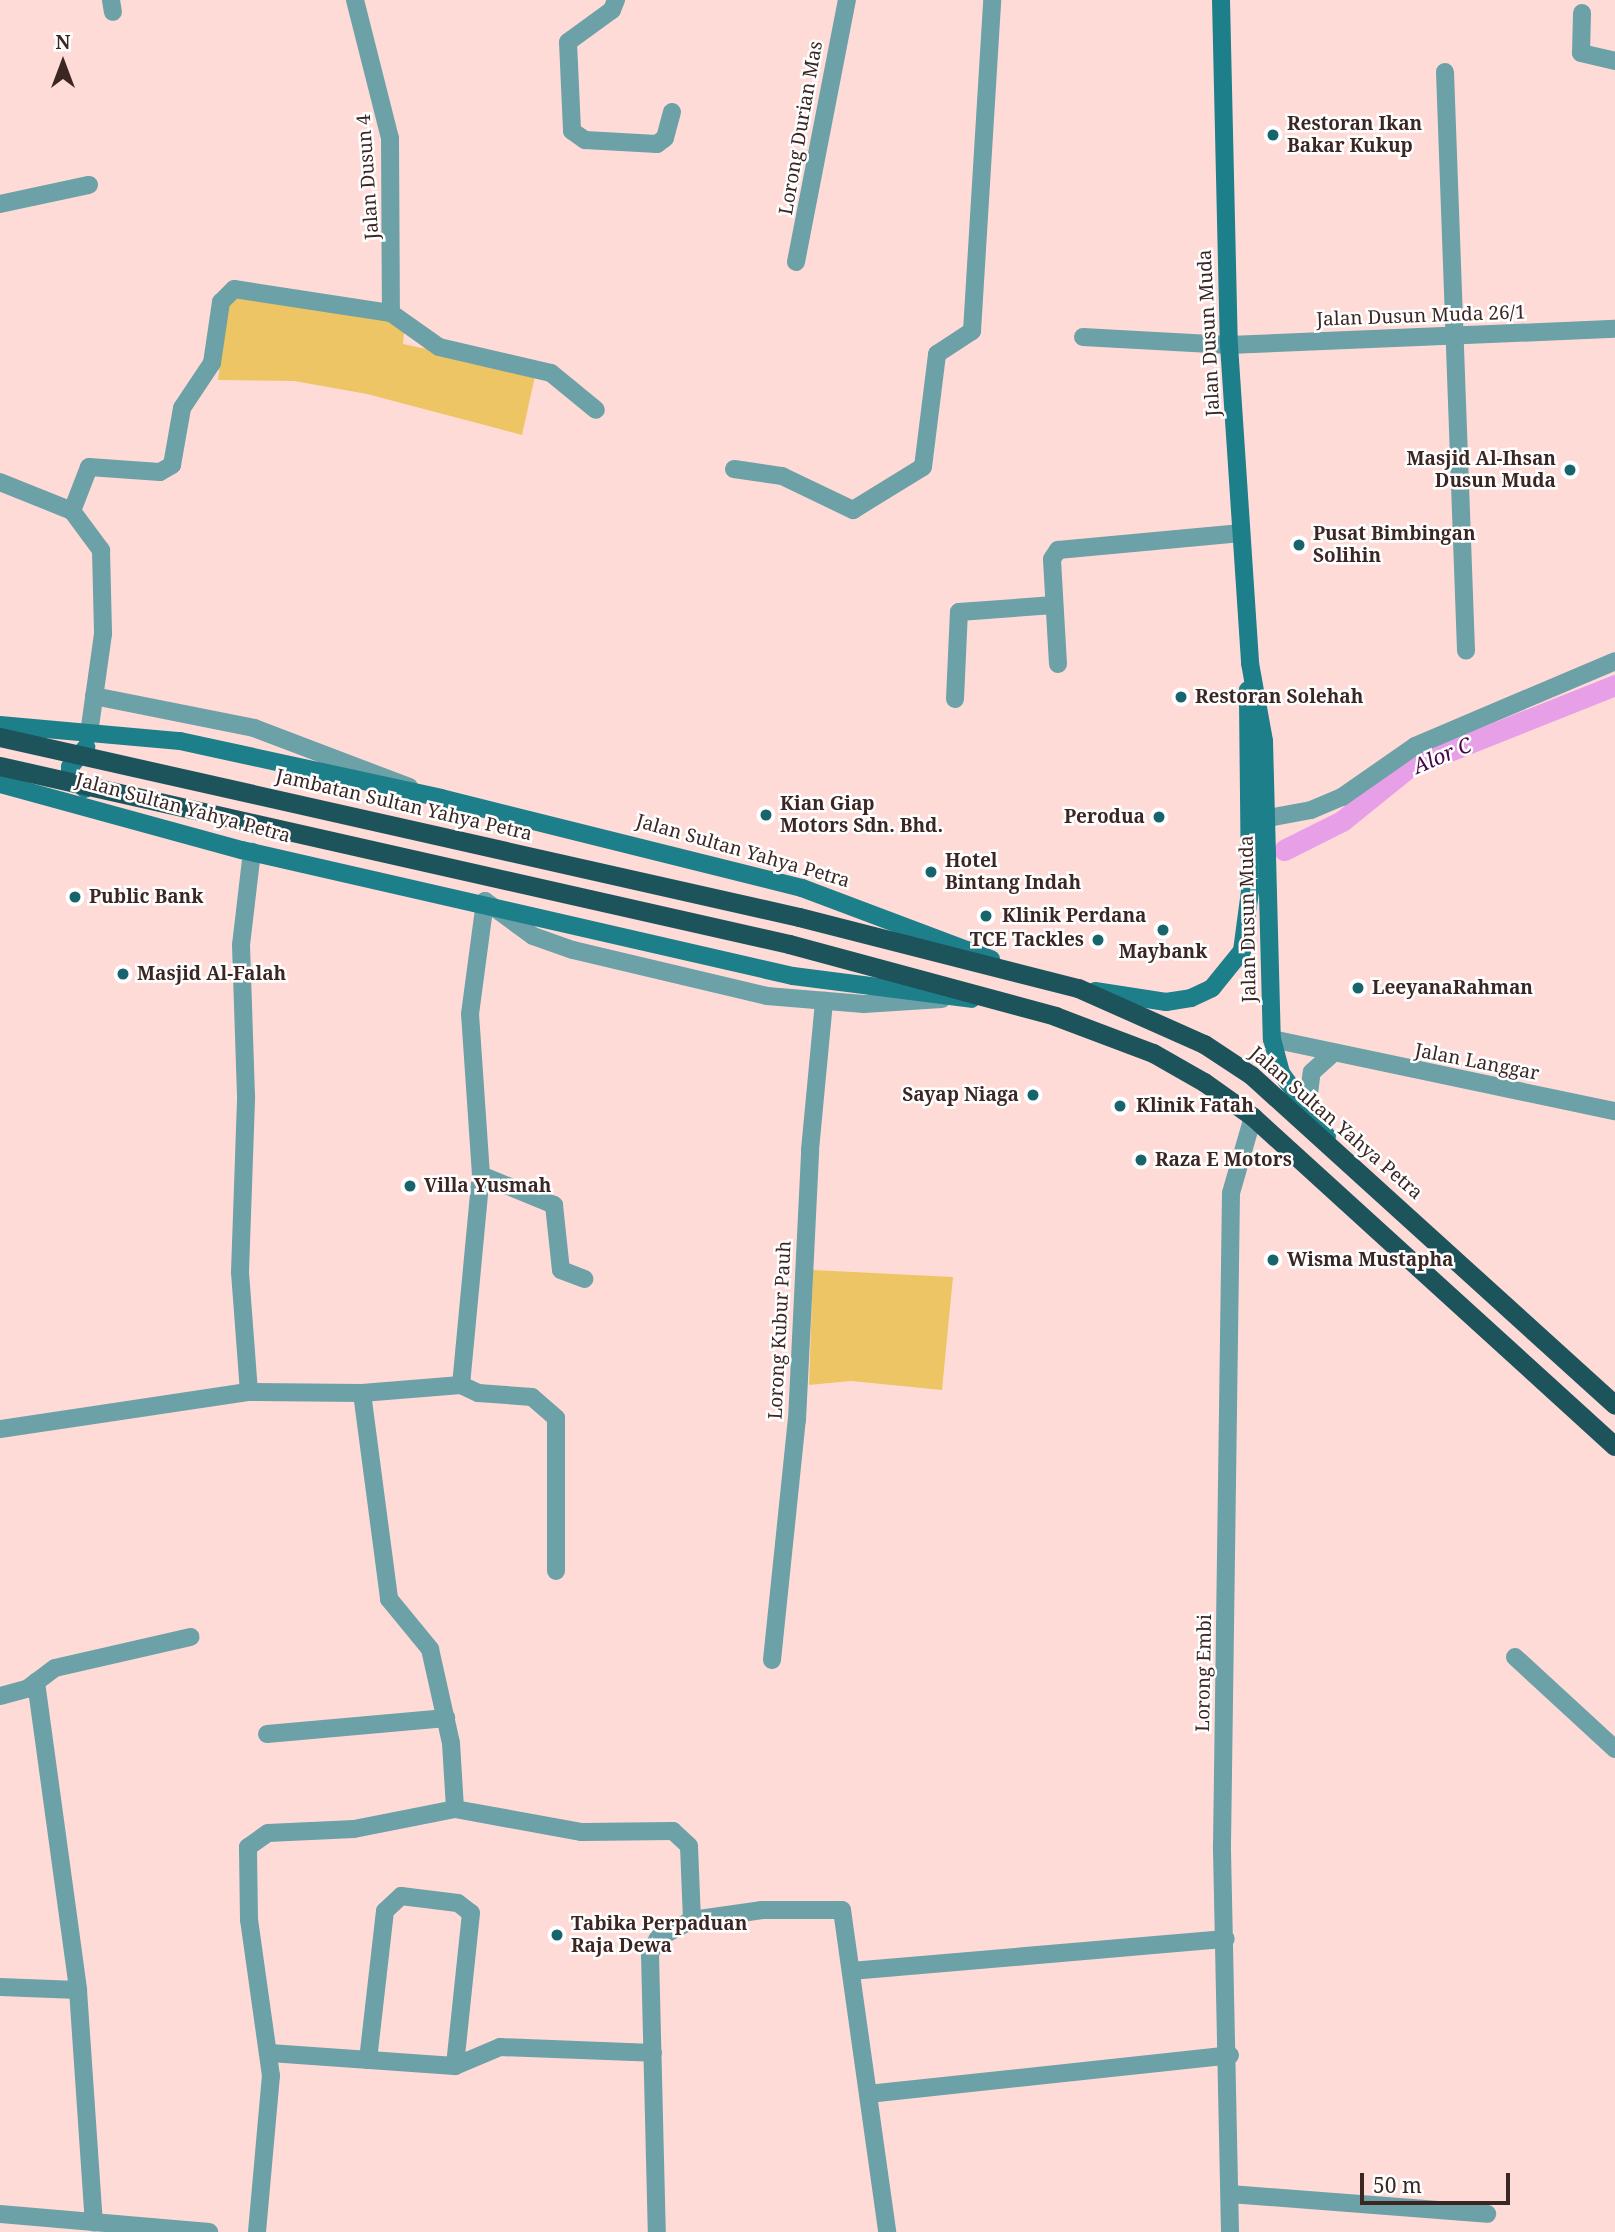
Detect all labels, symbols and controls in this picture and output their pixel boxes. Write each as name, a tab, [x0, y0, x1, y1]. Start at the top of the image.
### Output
north arrow	[28, 28, 98, 98]
text: N	[56, 29, 70, 55]
street label: Lorong Durian Mas	[774, 39, 828, 217]
place label: Restoran Ikan Bakar Kukup	[1287, 113, 1422, 157]
street label: Jalan Dusun 4	[352, 114, 384, 240]
marker: Restoran Ikan Bakar Kukup	[1265, 127, 1281, 143]
street label: Jalan Dusun Muda	[1193, 249, 1225, 417]
street label: Jalan Dusun Muda 26/1	[1316, 301, 1526, 331]
place label: Masjid Al-Ihsan Dusun Muda	[1406, 448, 1556, 492]
marker: Masjid Al-Ihsan Dusun Muda	[1562, 462, 1578, 478]
place label: Pusat Bimbingan Solihin	[1313, 523, 1476, 567]
marker: Pusat Bimbingan Solihin	[1291, 537, 1307, 553]
place label: Restoran Solehah	[1195, 686, 1363, 708]
marker: Restoran Solehah	[1173, 689, 1189, 705]
water label: Alor C	[1409, 731, 1475, 779]
street label: Jambatan Sultan Yahya Petra	[274, 764, 534, 846]
street label: Jalan Sultan Yahya Petra	[73, 768, 293, 848]
place label: Kian Giap Motors Sdn. Bhd.	[780, 793, 943, 837]
place label: Perodua	[1064, 806, 1145, 828]
marker: Kian Giap Motors Sdn. Bhd.	[758, 807, 774, 823]
marker: Perodua	[1151, 809, 1167, 825]
street label: Jalan Sultan Yahya Petra	[634, 810, 852, 892]
street label: Jalan Dusun Muda	[1235, 835, 1261, 1003]
place label: Hotel Bintang Indah	[945, 850, 1081, 894]
marker: Hotel Bintang Indah	[923, 864, 939, 880]
place label: Public Bank	[89, 886, 203, 908]
marker: Public Bank	[67, 889, 83, 905]
place label: Klinik Perdana	[1002, 905, 1146, 927]
marker: Klinik Perdana	[976, 906, 996, 926]
marker: Maybank	[1155, 922, 1171, 938]
place label: TCE Tackles	[970, 929, 1084, 951]
marker: TCE Tackles	[1090, 932, 1106, 948]
place label: Maybank	[1119, 941, 1207, 963]
place label: Masjid Al-Falah	[137, 963, 286, 985]
marker: Masjid Al-Falah	[115, 966, 131, 982]
place label: LeeyanaRahman	[1372, 977, 1533, 999]
marker: LeeyanaRahman	[1350, 980, 1366, 996]
street label: Jalan Langgar	[1413, 1039, 1541, 1085]
street label: Jalan Sultan Yahya Petra	[1245, 1042, 1427, 1204]
place label: Sayap Niaga	[902, 1084, 1019, 1106]
marker: Sayap Niaga	[1025, 1087, 1041, 1103]
place label: Klinik Fatah	[1136, 1095, 1254, 1117]
marker: Klinik Fatah	[1110, 1096, 1130, 1116]
place label: Raza E Motors	[1155, 1149, 1292, 1171]
marker: Raza E Motors	[1133, 1152, 1149, 1168]
place label: Villa Yusmah	[424, 1175, 551, 1197]
marker: Villa Yusmah	[402, 1178, 418, 1194]
street label: Lorong Kubur Pauh	[764, 1240, 796, 1420]
place label: Wisma Mustapha	[1287, 1249, 1453, 1271]
marker: Wisma Mustapha	[1265, 1252, 1281, 1268]
street label: Lorong Embi	[1192, 1614, 1216, 1732]
place label: Tabika Perpaduan Raja Dewa	[571, 1913, 747, 1957]
marker: Tabika Perpaduan Raja Dewa	[549, 1927, 565, 1943]
scale bar	[1363, 2158, 1514, 2202]
text: 50 m	[1373, 2171, 1422, 2199]

